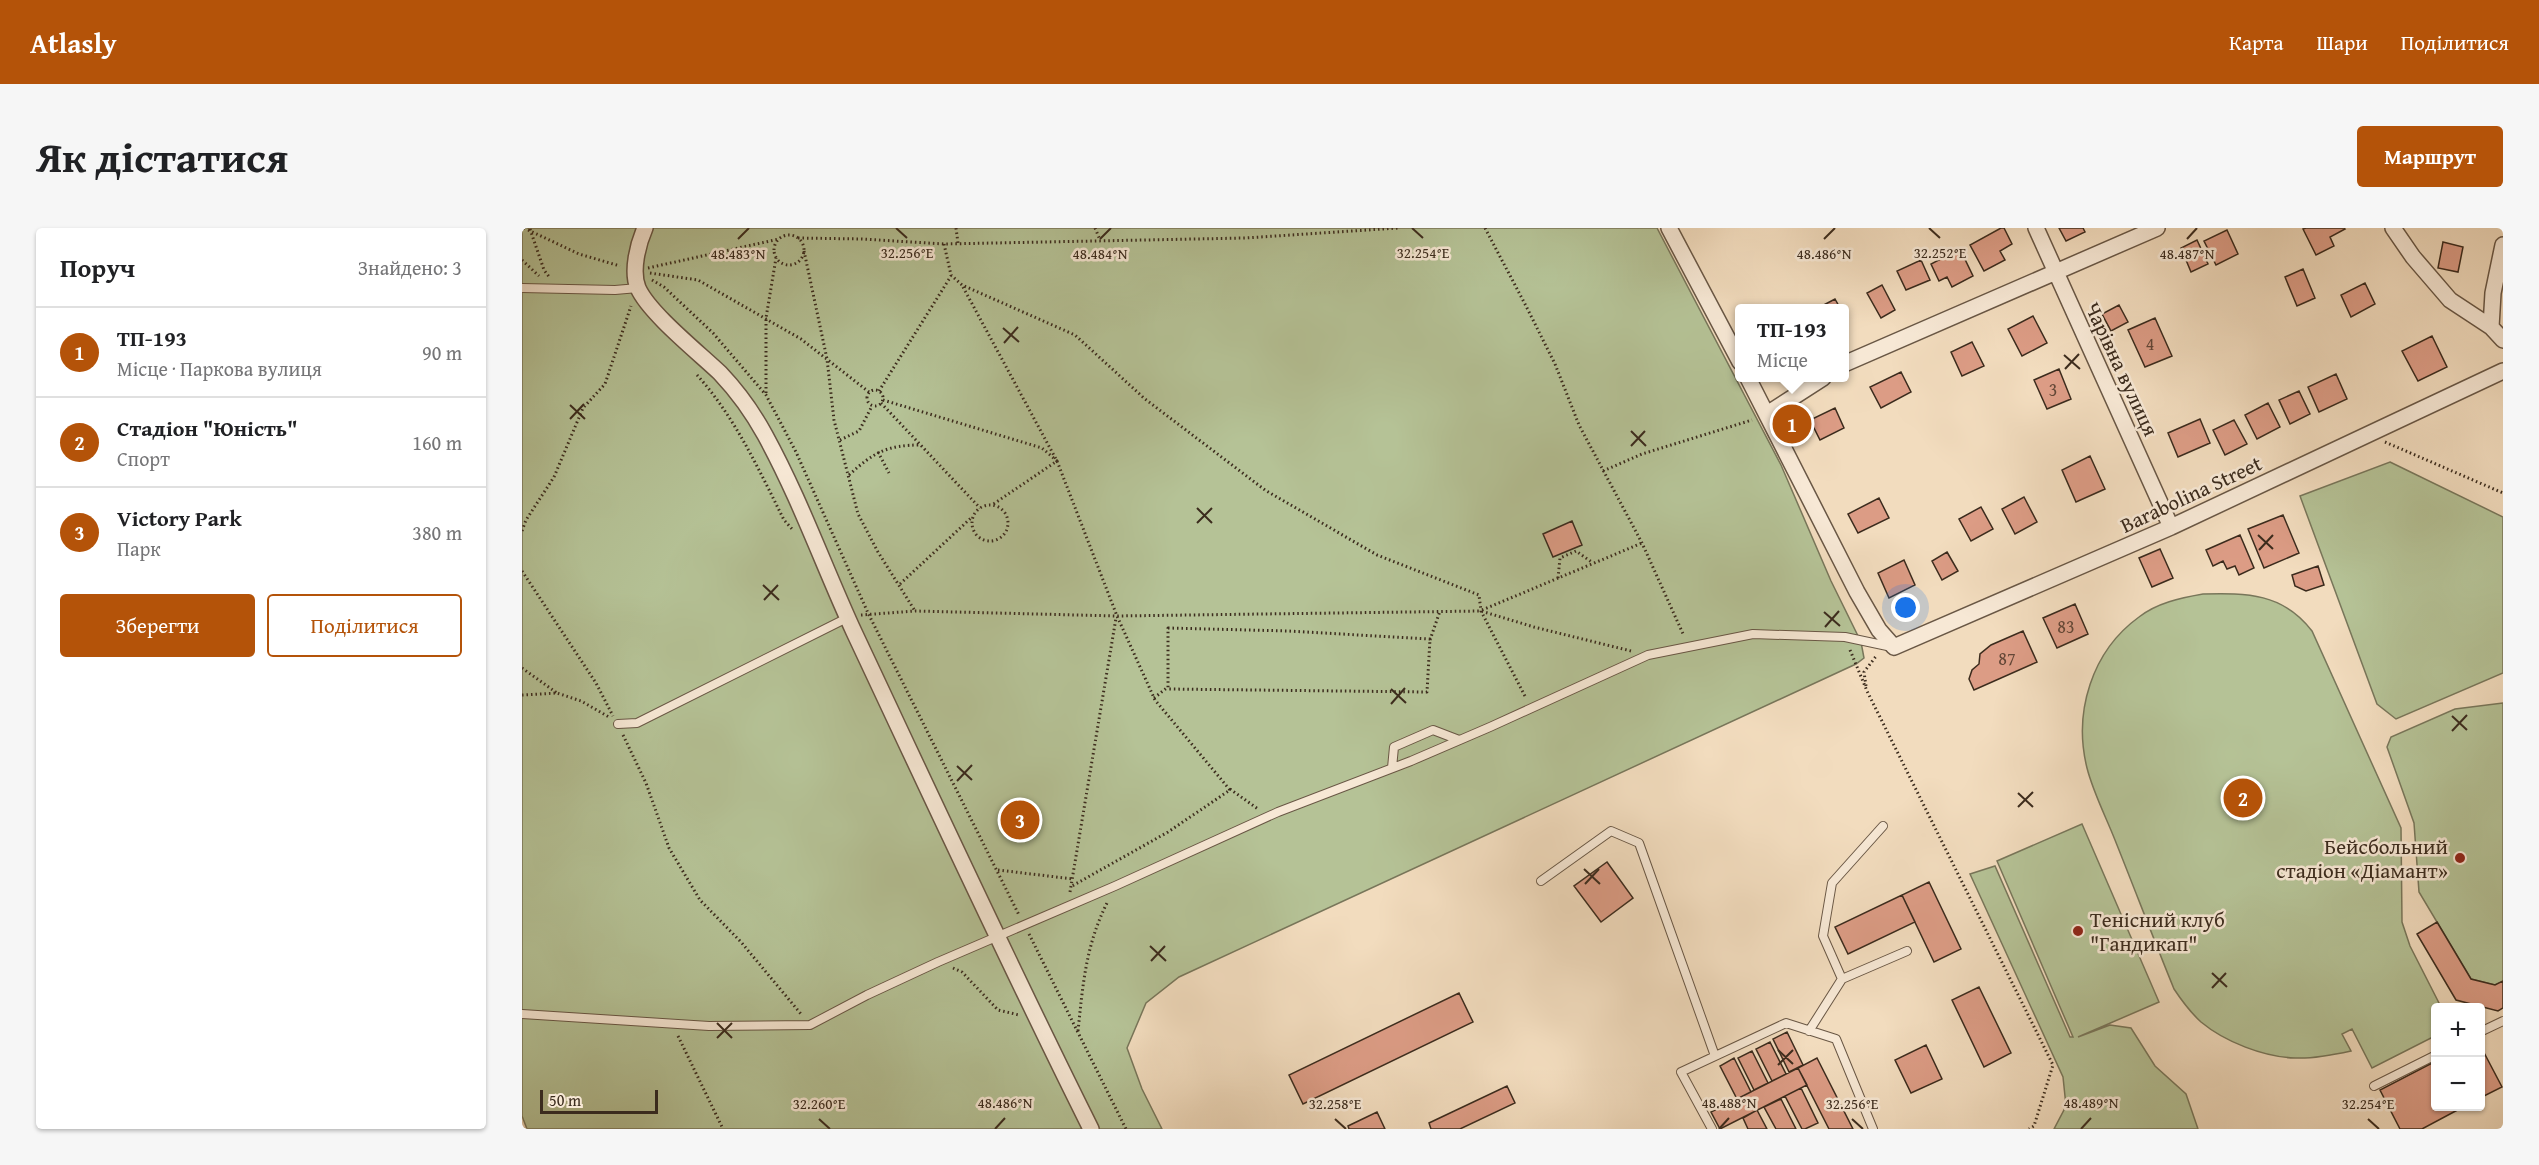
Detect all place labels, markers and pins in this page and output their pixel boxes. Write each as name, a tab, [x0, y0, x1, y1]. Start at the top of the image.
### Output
pin: 1	[1772, 402, 1812, 446]
pin: 2	[2224, 776, 2262, 820]
pin: 3	[1000, 798, 1040, 842]
place label: Бейсбольний стадіон «Діамант»	[2276, 831, 2448, 886]
marker: Бейсбольний стадіон «Діамант»	[2453, 851, 2467, 865]
place label: Тенісний клуб "Гандикап"	[2090, 904, 2225, 959]
marker: Тенісний клуб "Гандикап"	[2071, 924, 2085, 938]

